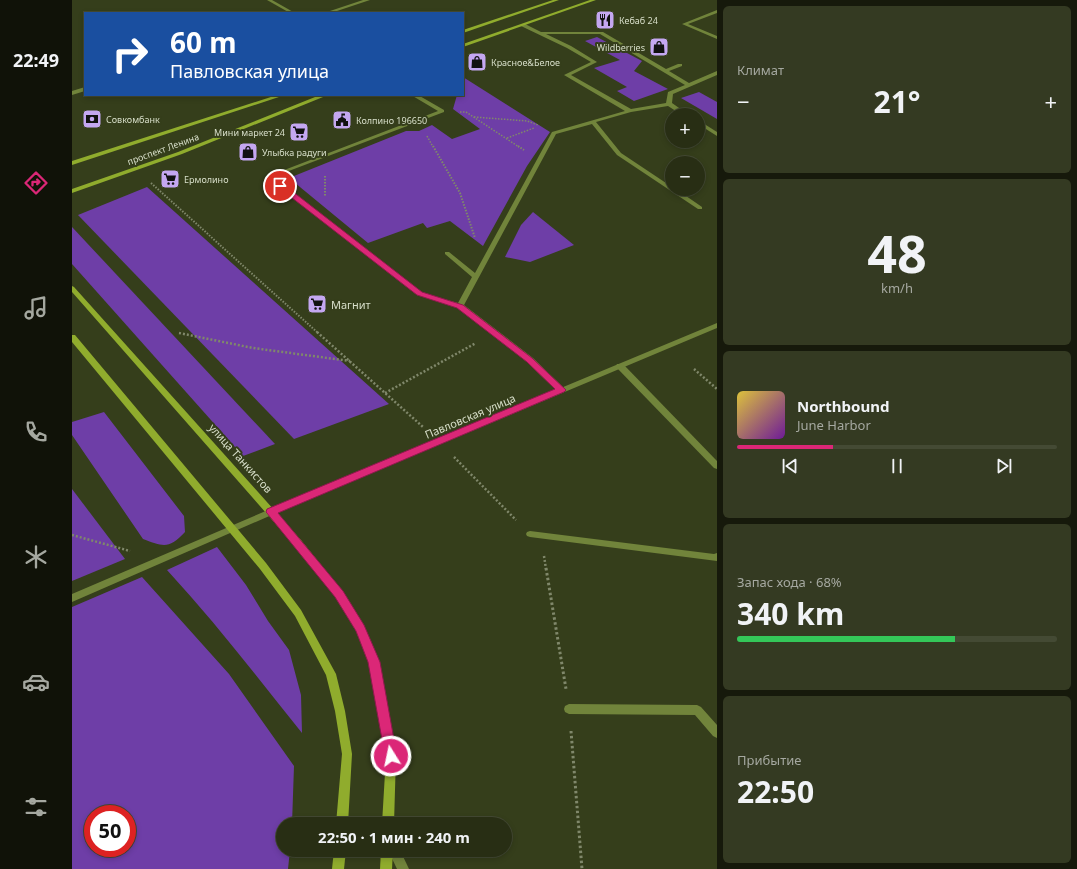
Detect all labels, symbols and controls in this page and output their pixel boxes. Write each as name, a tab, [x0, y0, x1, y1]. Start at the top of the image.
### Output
restaurant icon: Кебаб 24	[594, 9, 616, 31]
place label: Кебаб 24	[619, 14, 658, 27]
text: 60 m	[170, 23, 237, 61]
icon: right	[104, 28, 156, 80]
shop icon: Wildberries	[648, 36, 670, 58]
place label: Wildberries	[597, 41, 645, 54]
text: 22:49	[13, 48, 59, 72]
shop icon: Красное&Белое	[466, 51, 488, 73]
place label: Красное&Белое	[491, 56, 560, 69]
text: Павловская улица	[170, 59, 329, 83]
text: Климат	[737, 61, 784, 79]
text: 21°	[873, 81, 921, 122]
text: −	[737, 86, 750, 116]
text: +	[1044, 86, 1057, 116]
bank icon: Совкомбанк	[81, 108, 103, 130]
map controls	[665, 108, 705, 196]
button: +	[665, 108, 705, 148]
public building icon: Колпино 196650	[331, 109, 353, 131]
place label: Совкомбанк	[106, 113, 160, 126]
place label: Колпино 196650	[356, 114, 427, 127]
supermarket icon: Мини маркет 24	[288, 121, 310, 143]
place label: Мини маркет 24	[214, 126, 285, 139]
street label: проспект Ленина	[125, 130, 201, 168]
shop icon: Улыбка радуги	[237, 141, 259, 163]
place label: Улыбка радуги	[262, 146, 327, 159]
button: −	[665, 156, 705, 196]
supermarket icon: Ермолино	[159, 168, 181, 190]
icon: directions	[22, 169, 50, 197]
pin	[263, 169, 297, 203]
place label: Ермолино	[184, 173, 228, 186]
icon: arrive	[269, 175, 291, 197]
text: 48	[867, 217, 927, 288]
text: km/h	[881, 279, 913, 297]
supermarket icon: Магнит	[306, 293, 328, 315]
icon: music	[22, 294, 50, 322]
place label: Магнит	[331, 297, 371, 312]
street label: Павловская улица	[422, 390, 518, 442]
text: Northbound	[797, 396, 889, 416]
text: June Harbor	[797, 416, 871, 434]
icon: phone	[22, 418, 50, 446]
street label: улица Танкистов	[206, 420, 276, 496]
icon: previous	[779, 455, 801, 477]
icon: pause	[886, 455, 908, 477]
icon: next	[993, 455, 1015, 477]
icon: climate	[22, 543, 50, 571]
text: Запас хода · 68%	[737, 573, 842, 591]
text: 340 km	[737, 593, 844, 634]
icon: car	[22, 668, 50, 696]
position arrow	[370, 735, 412, 777]
text: Прибытие	[737, 751, 801, 769]
text: 22:50	[737, 771, 814, 812]
icon: filters	[22, 793, 50, 821]
speed limit sign: 50	[84, 805, 136, 857]
text: 22:50 · 1 мин · 240 m	[318, 827, 470, 847]

